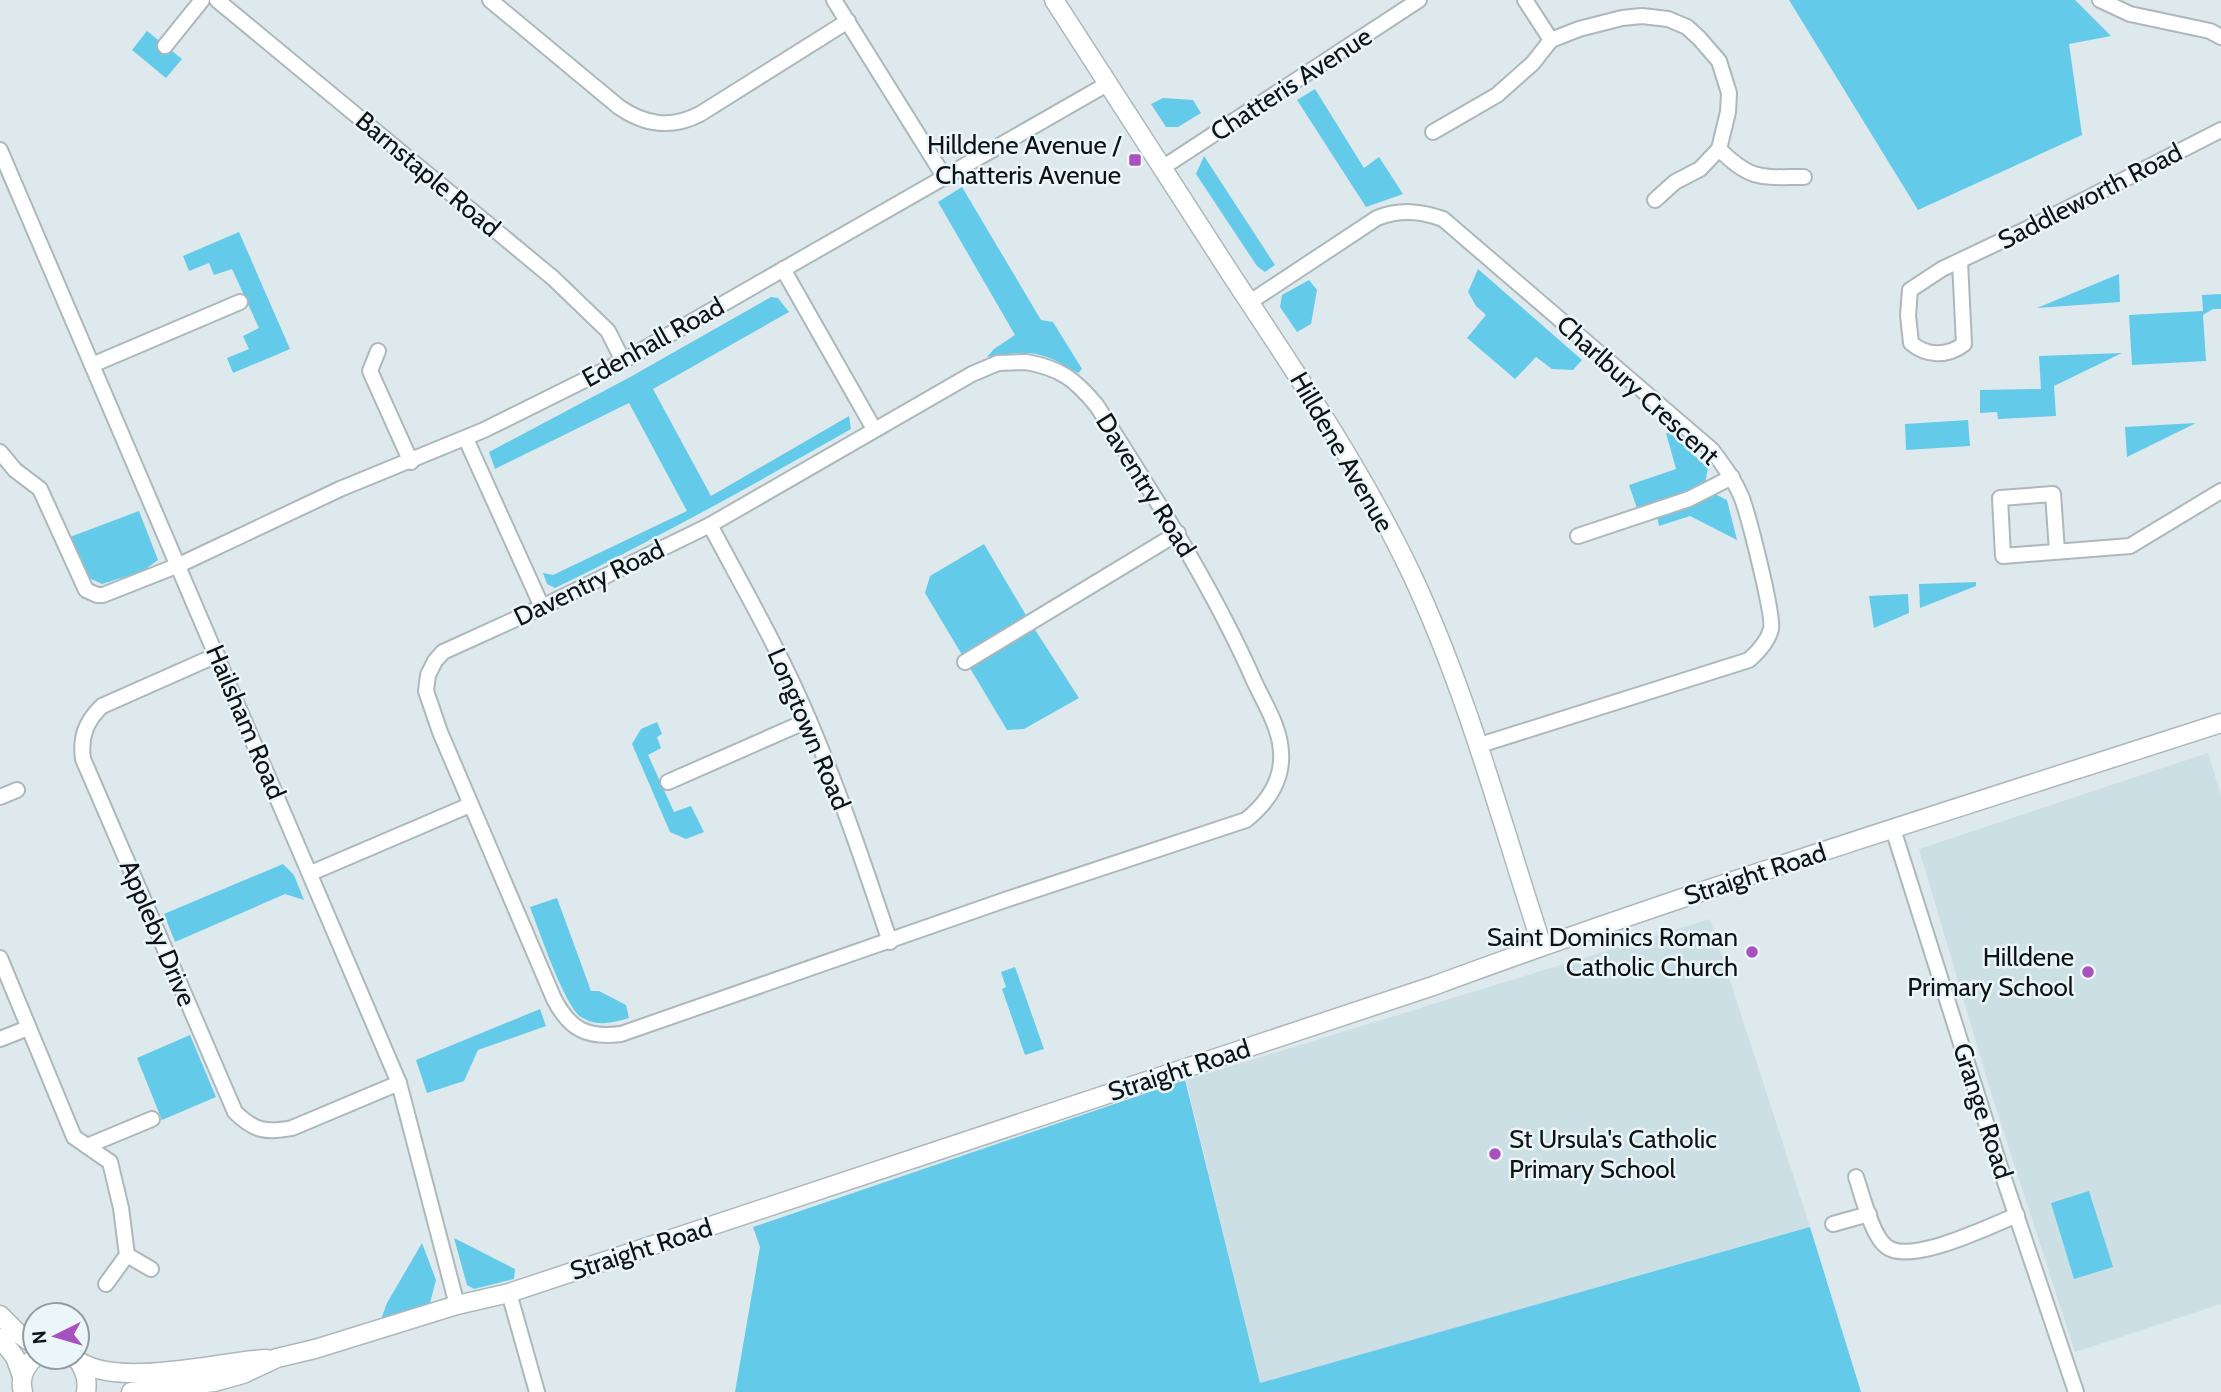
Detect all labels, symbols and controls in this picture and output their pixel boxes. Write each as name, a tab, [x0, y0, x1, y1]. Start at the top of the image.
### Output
street label: Chatteris Avenue	[1204, 20, 1378, 148]
street label: Barnstaple Road	[349, 104, 507, 244]
place label: Hilldene Avenue / Chatteris Avenue	[927, 129, 1123, 191]
street label: Saddleworth Road	[1993, 136, 2187, 256]
marker: Hilldene Avenue / Chatteris Avenue	[1127, 152, 1143, 168]
street label: Edenhall Road	[576, 290, 730, 394]
street label: Charlbury Crescent	[1550, 309, 1726, 472]
street label: Hilldene Avenue	[1283, 366, 1401, 538]
street label: Daventry Road	[1089, 407, 1203, 563]
street label: Daventry Road	[509, 533, 669, 633]
street label: Hailsham Road	[199, 640, 293, 804]
street label: Longtown Road	[760, 643, 858, 815]
street label: Straight Road	[1680, 836, 1830, 912]
street label: Appleby Drive	[113, 855, 203, 1011]
place label: Saint Dominics Roman Catholic Church	[1487, 921, 1738, 983]
place label: Hilldene Primary School	[1907, 941, 2074, 1003]
marker: Saint Dominics Roman Catholic Church	[1744, 944, 1760, 960]
marker: Hilldene Primary School	[2080, 964, 2096, 980]
street label: Straight Road	[1104, 1032, 1254, 1108]
street label: Grange Road	[1946, 1039, 2020, 1183]
place label: St Ursula's Catholic Primary School	[1509, 1123, 1717, 1185]
marker: St Ursula's Catholic Primary School	[1487, 1146, 1503, 1162]
street label: Straight Road	[566, 1211, 716, 1287]
north arrow	[21, 1301, 91, 1371]
text: N	[28, 1330, 52, 1345]

